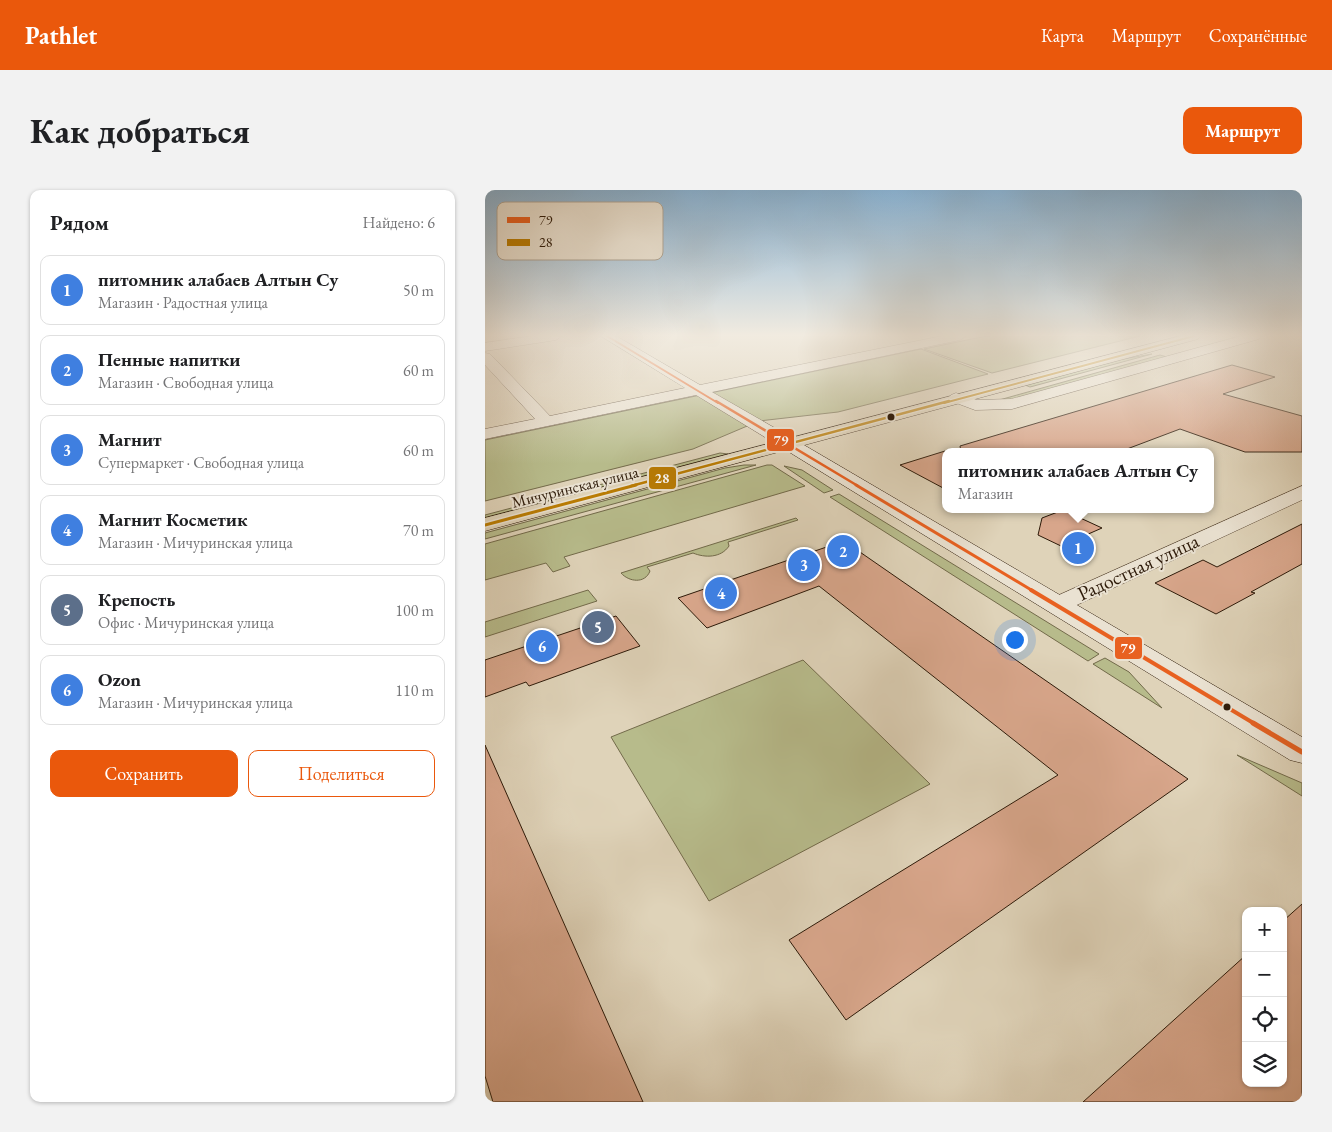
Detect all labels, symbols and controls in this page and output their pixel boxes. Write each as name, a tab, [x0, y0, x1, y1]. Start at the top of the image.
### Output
text: Pathlet	[25, 20, 97, 51]
text: Карта	[1041, 24, 1084, 47]
text: Маршрут	[1112, 24, 1181, 47]
text: Сохранённые	[1209, 24, 1307, 47]
button: Маршрут	[1183, 107, 1302, 154]
text: Как добраться	[30, 108, 250, 153]
legend	[497, 202, 663, 260]
text: Рядом	[50, 209, 109, 236]
text: 79	[539, 211, 553, 229]
text: Найдено: 6	[363, 212, 435, 233]
text: 28	[539, 233, 553, 251]
text: питомник алабаев Алтын Су	[98, 267, 338, 292]
text: 1	[63, 280, 71, 301]
text: 50 m	[403, 280, 434, 301]
text: Магазин · Радостная улица	[98, 292, 268, 313]
text: Пенные напитки	[98, 347, 240, 372]
text: 2	[63, 360, 71, 381]
text: 60 m	[403, 360, 434, 381]
text: Магазин · Свободная улица	[98, 372, 274, 393]
unlabelled marker	[886, 412, 896, 422]
text: Магнит	[98, 427, 162, 452]
line badge: 79	[766, 428, 795, 452]
text: 79	[774, 431, 789, 449]
text: 3	[63, 440, 71, 461]
text: 60 m	[403, 440, 434, 461]
popup	[942, 448, 1214, 513]
text: Супермаркет · Свободная улица	[98, 452, 304, 473]
text: питомник алабаев Алтын Су	[958, 458, 1198, 483]
street label: Мичуринская улица	[509, 461, 641, 513]
line badge: 28	[648, 466, 677, 490]
text: 28	[655, 469, 669, 487]
text: Магазин	[958, 483, 1013, 504]
text: Магнит Косметик	[98, 507, 247, 532]
text: 4	[63, 520, 71, 541]
text: 70 m	[403, 520, 434, 541]
street label: Радостная улица	[1073, 527, 1203, 607]
pin: 1	[1062, 529, 1094, 567]
text: Магазин · Мичуринская улица	[98, 532, 293, 553]
pin: 2	[827, 532, 859, 570]
pin: 3	[788, 546, 820, 584]
pin: 4	[705, 574, 737, 612]
text: Крепость	[98, 587, 175, 612]
text: 5	[63, 600, 71, 621]
text: 100 m	[395, 600, 434, 621]
pin: 5	[582, 608, 614, 646]
text: Офис · Мичуринская улица	[98, 612, 274, 633]
pin: 6	[526, 627, 558, 665]
your location	[1002, 627, 1028, 653]
line badge: 79	[1114, 636, 1143, 660]
text: 79	[1121, 639, 1136, 657]
text: Ozon	[98, 667, 141, 692]
text: 6	[63, 680, 71, 701]
text: 110 m	[395, 680, 434, 701]
text: Магазин · Мичуринская улица	[98, 692, 293, 713]
unlabelled marker	[1222, 702, 1232, 712]
button: Сохранить	[50, 750, 238, 797]
button: Поделиться	[248, 750, 435, 797]
map controls	[1242, 907, 1287, 1087]
button: +	[1242, 907, 1287, 952]
button: −	[1242, 952, 1287, 997]
button: locate	[1242, 997, 1287, 1042]
button: layers	[1242, 1042, 1287, 1087]

